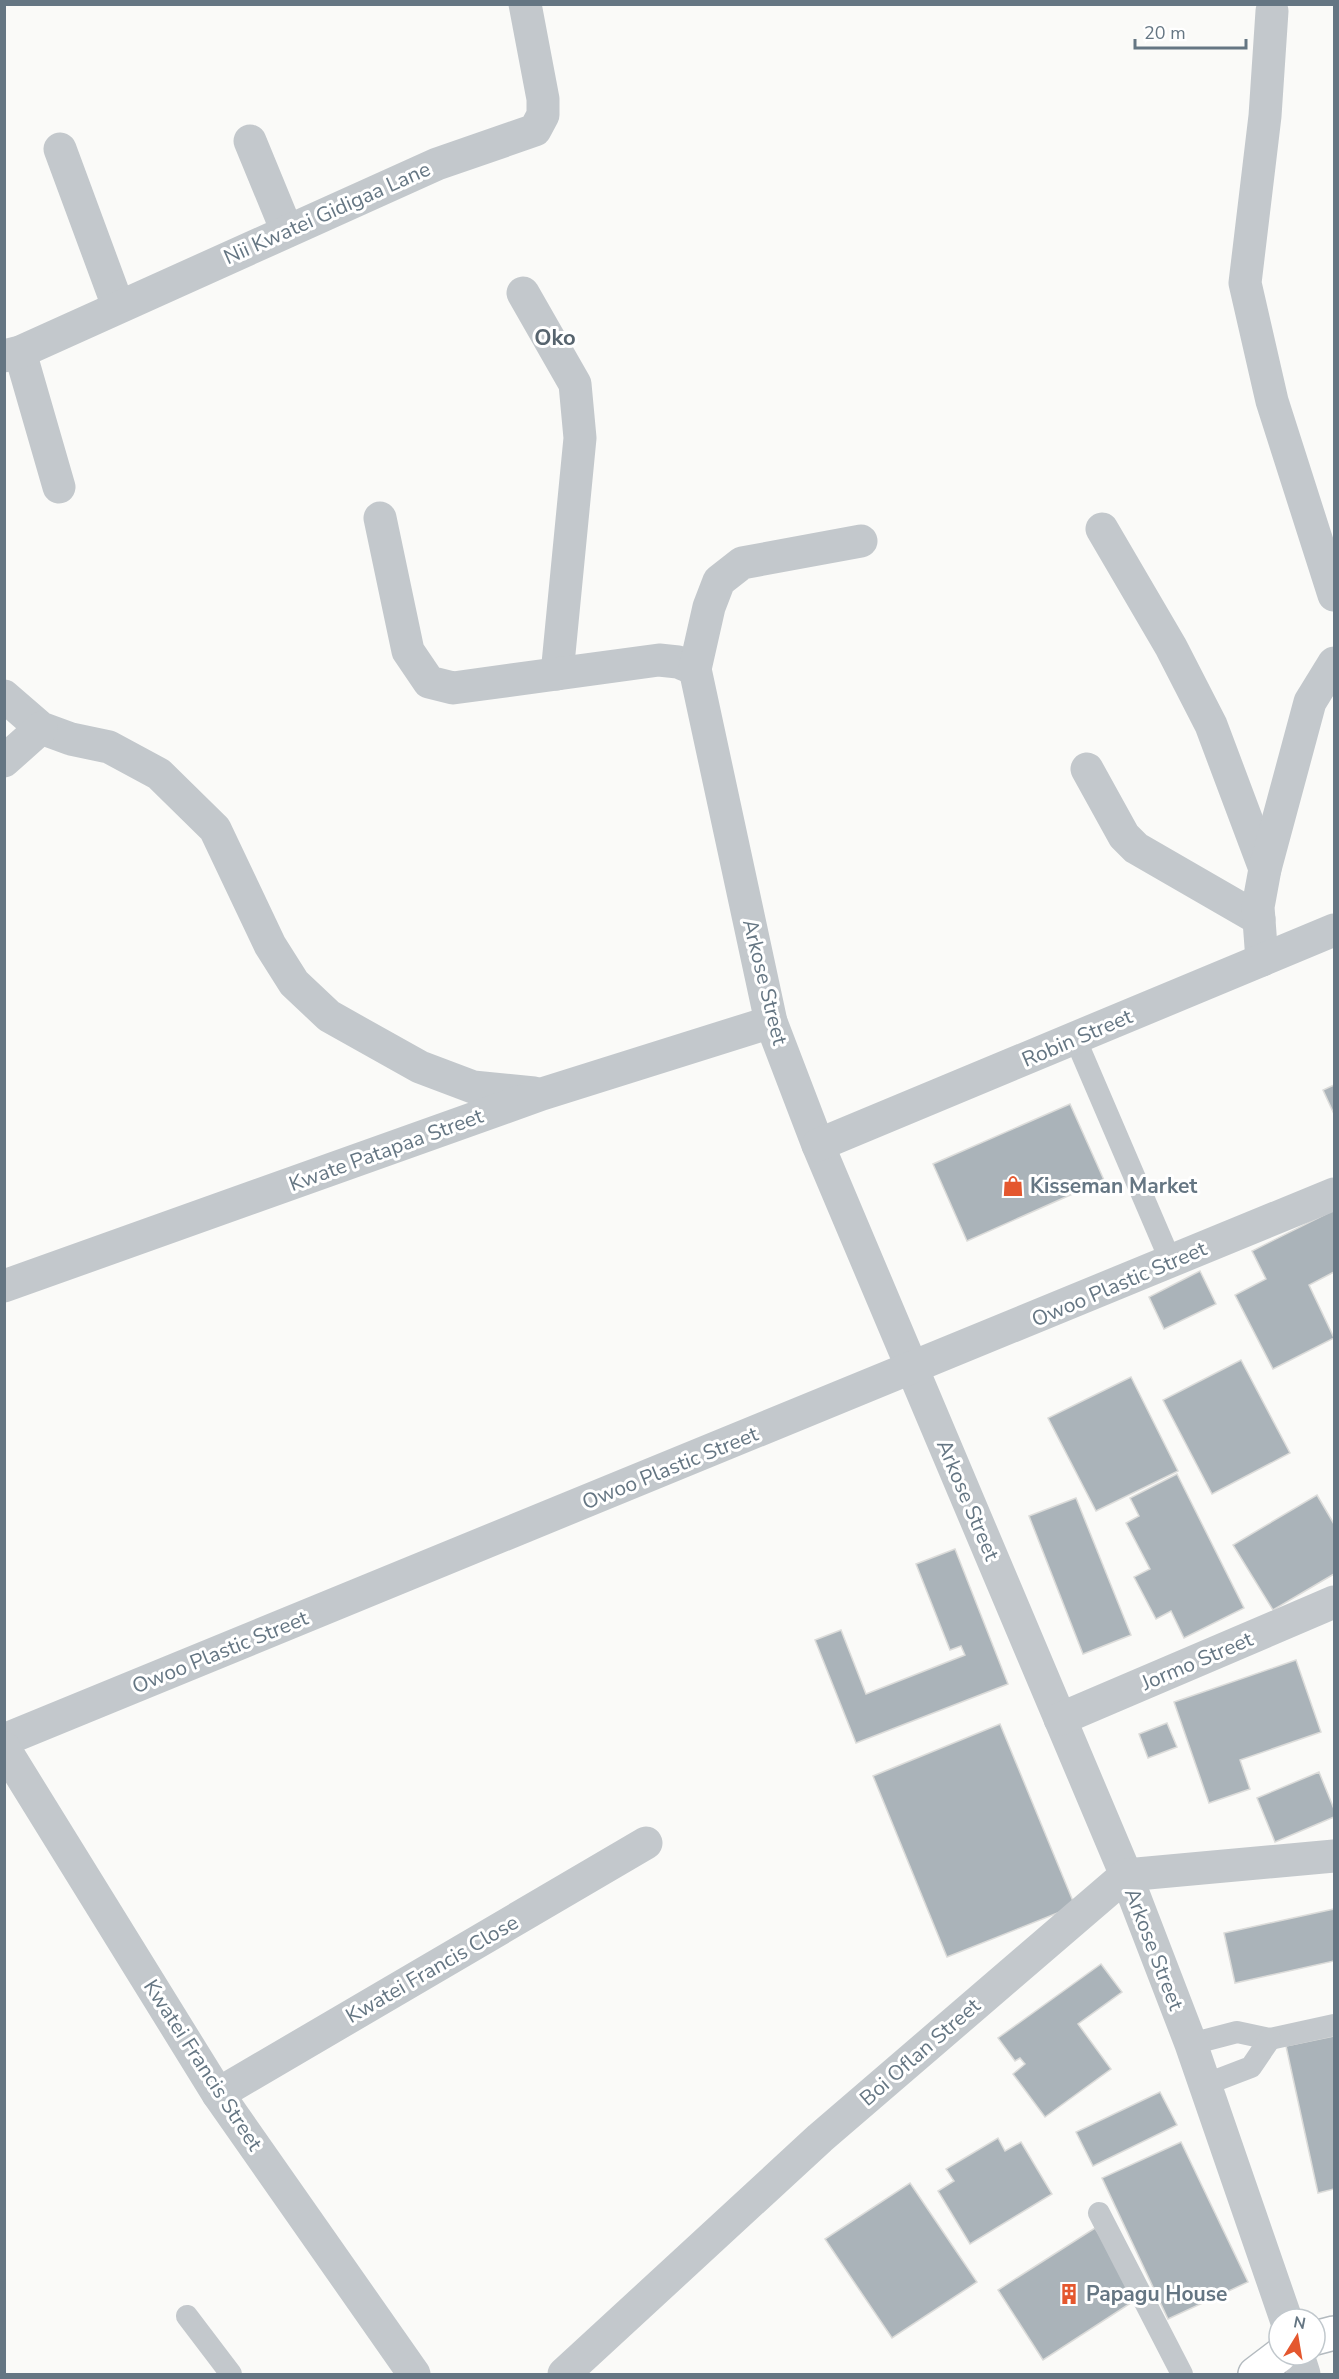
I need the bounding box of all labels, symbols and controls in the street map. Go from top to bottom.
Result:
scale bar [1135,12,1246,50]
text: 20 m [1144,21,1186,45]
street label: Nii Kwatei Gidigaa Lane [219,155,435,271]
district label: Oko [534,323,576,353]
street label: Arkose Street [736,916,794,1048]
street label: Robin Street [1018,1002,1137,1074]
street label: Kwate Patapaa Street [285,1102,487,1198]
place label: Kisseman Market [1030,1172,1198,1200]
shop icon: Kisseman Market [1001,1174,1025,1198]
street label: Owoo Plastic Street [1027,1234,1211,1334]
street label: Owoo Plastic Street [578,1420,763,1516]
street label: Arkose Street [930,1435,1006,1565]
street label: Owoo Plastic Street [128,1604,313,1700]
street label: Jormo Street [1136,1625,1258,1697]
street label: Arkose Street [1118,1884,1190,2015]
street label: Kwatei Francis Close [341,1908,523,2030]
street label: Kwatei Francis Street [137,1974,269,2157]
street label: Boi Oflan Street [854,1991,987,2112]
place label: Papagu House [1086,2280,1227,2308]
building icon: Papagu House [1057,2282,1081,2306]
north arrow [1267,2307,1327,2367]
text: N [1292,2311,1308,2335]

